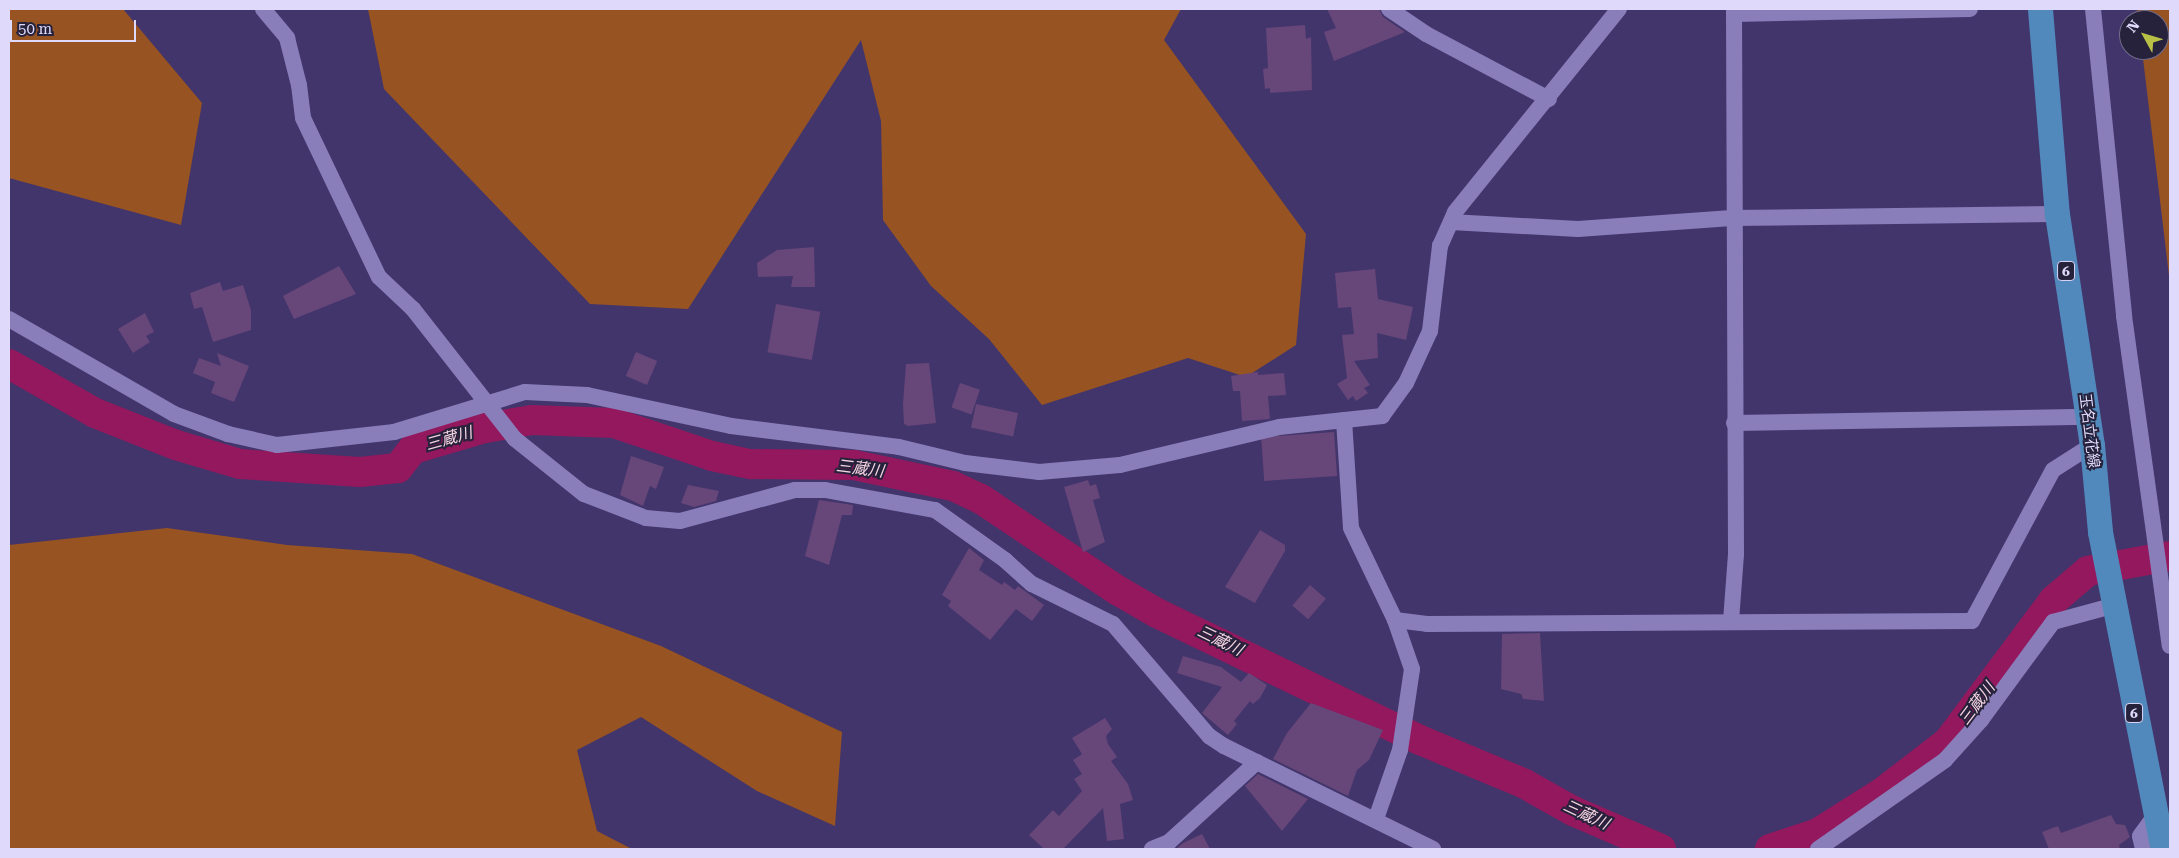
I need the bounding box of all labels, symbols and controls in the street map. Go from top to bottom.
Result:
scale bar [12,10,139,42]
north arrow [2119,10,2169,60]
text: N [2124,17,2143,35]
text: 50 m [18,20,52,38]
road number: 6 [2056,260,2076,282]
street label: 玉名立花線 [2075,393,2103,469]
water label: 三蔵川 [423,423,475,455]
water label: 三蔵川 [835,457,885,481]
water label: 三蔵川 [1194,622,1246,660]
water label: 三蔵川 [1955,679,1999,729]
road number: 6 [2124,701,2144,724]
water label: 三蔵川 [1560,796,1612,834]

